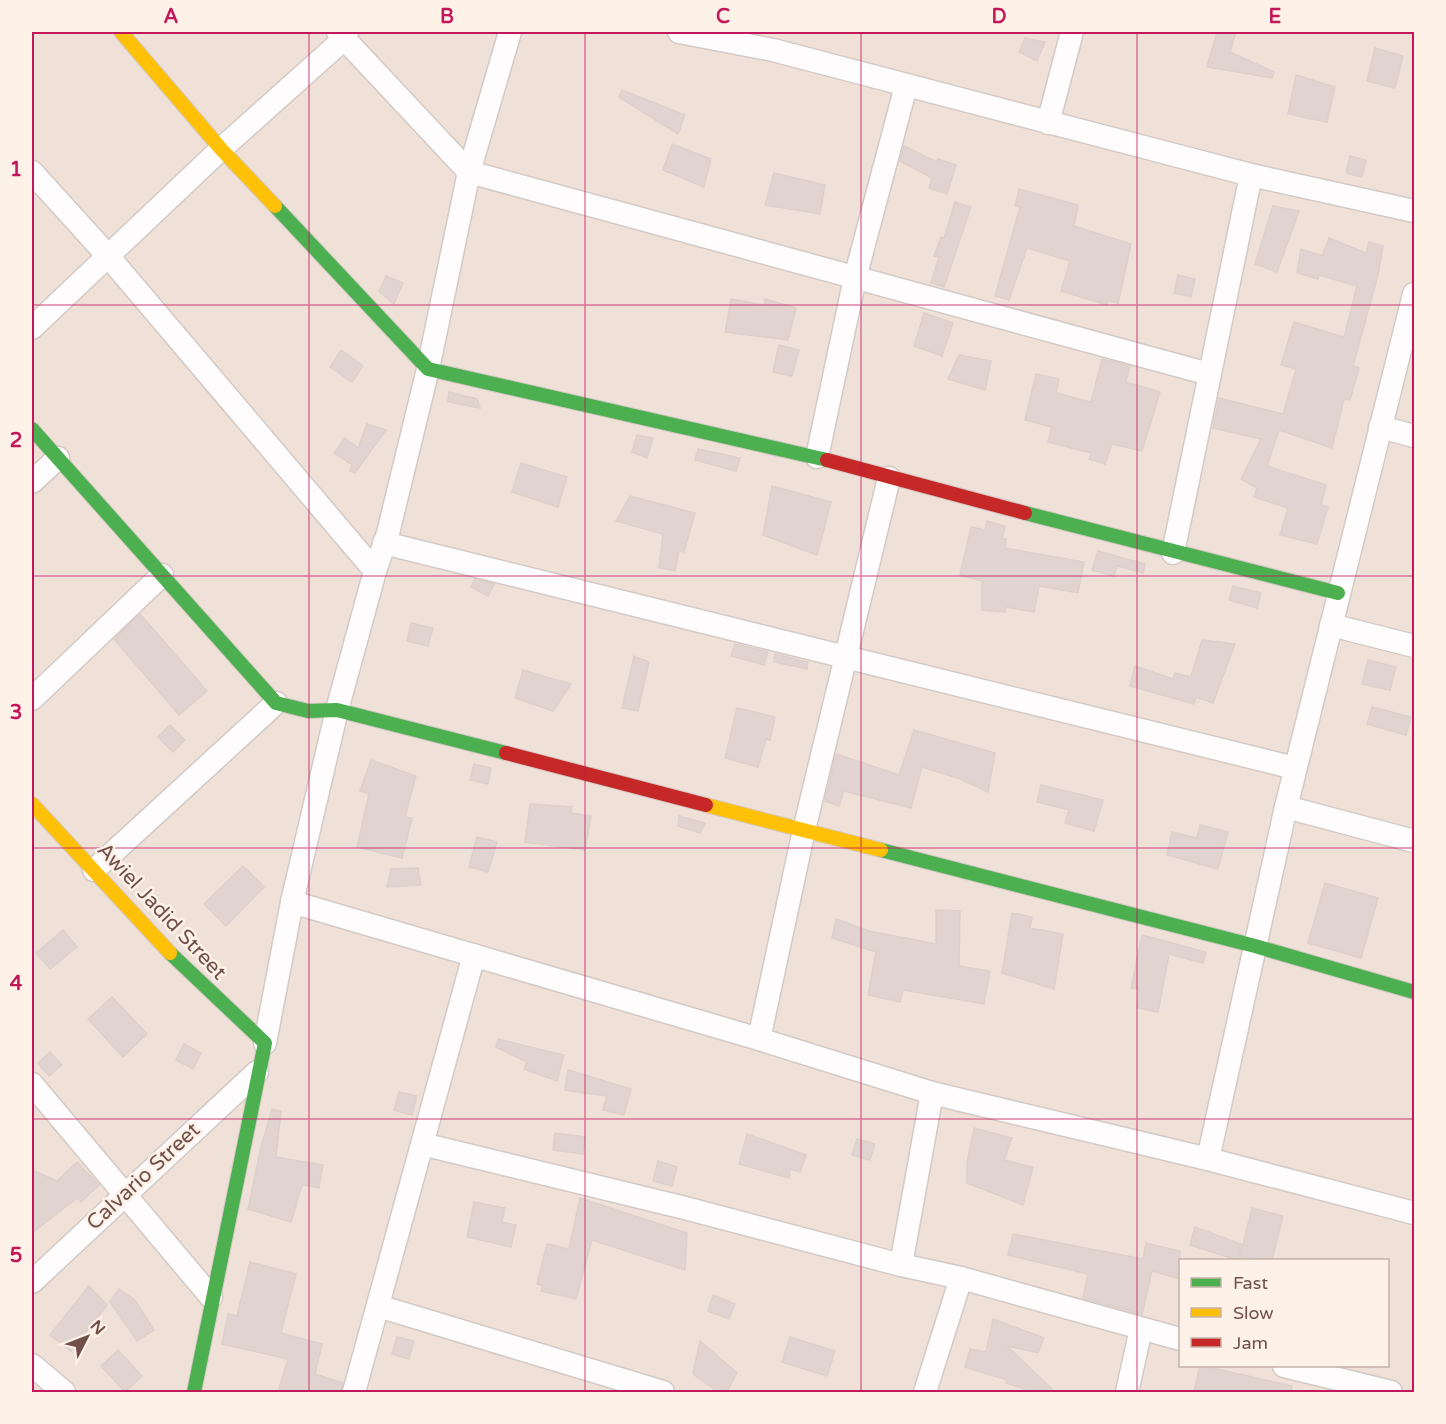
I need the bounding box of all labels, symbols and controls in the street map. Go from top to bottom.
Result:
text: A [164,5,179,29]
text: B [440,5,454,29]
text: C [716,5,730,29]
text: D [991,5,1007,29]
text: E [1269,5,1282,29]
text: 1 [10,158,22,182]
text: 2 [10,429,22,453]
text: 3 [10,701,22,725]
street label: Awiel Jadid Street [92,838,232,985]
text: 4 [10,972,23,996]
street label: Calvario Street [81,1117,205,1235]
text: 5 [10,1244,22,1268]
legend [1179,1259,1389,1367]
text: Fast [1233,1272,1268,1294]
text: Slow [1233,1302,1274,1324]
north arrow [57,1307,117,1367]
text: N [86,1316,109,1339]
text: Jam [1233,1332,1268,1354]

